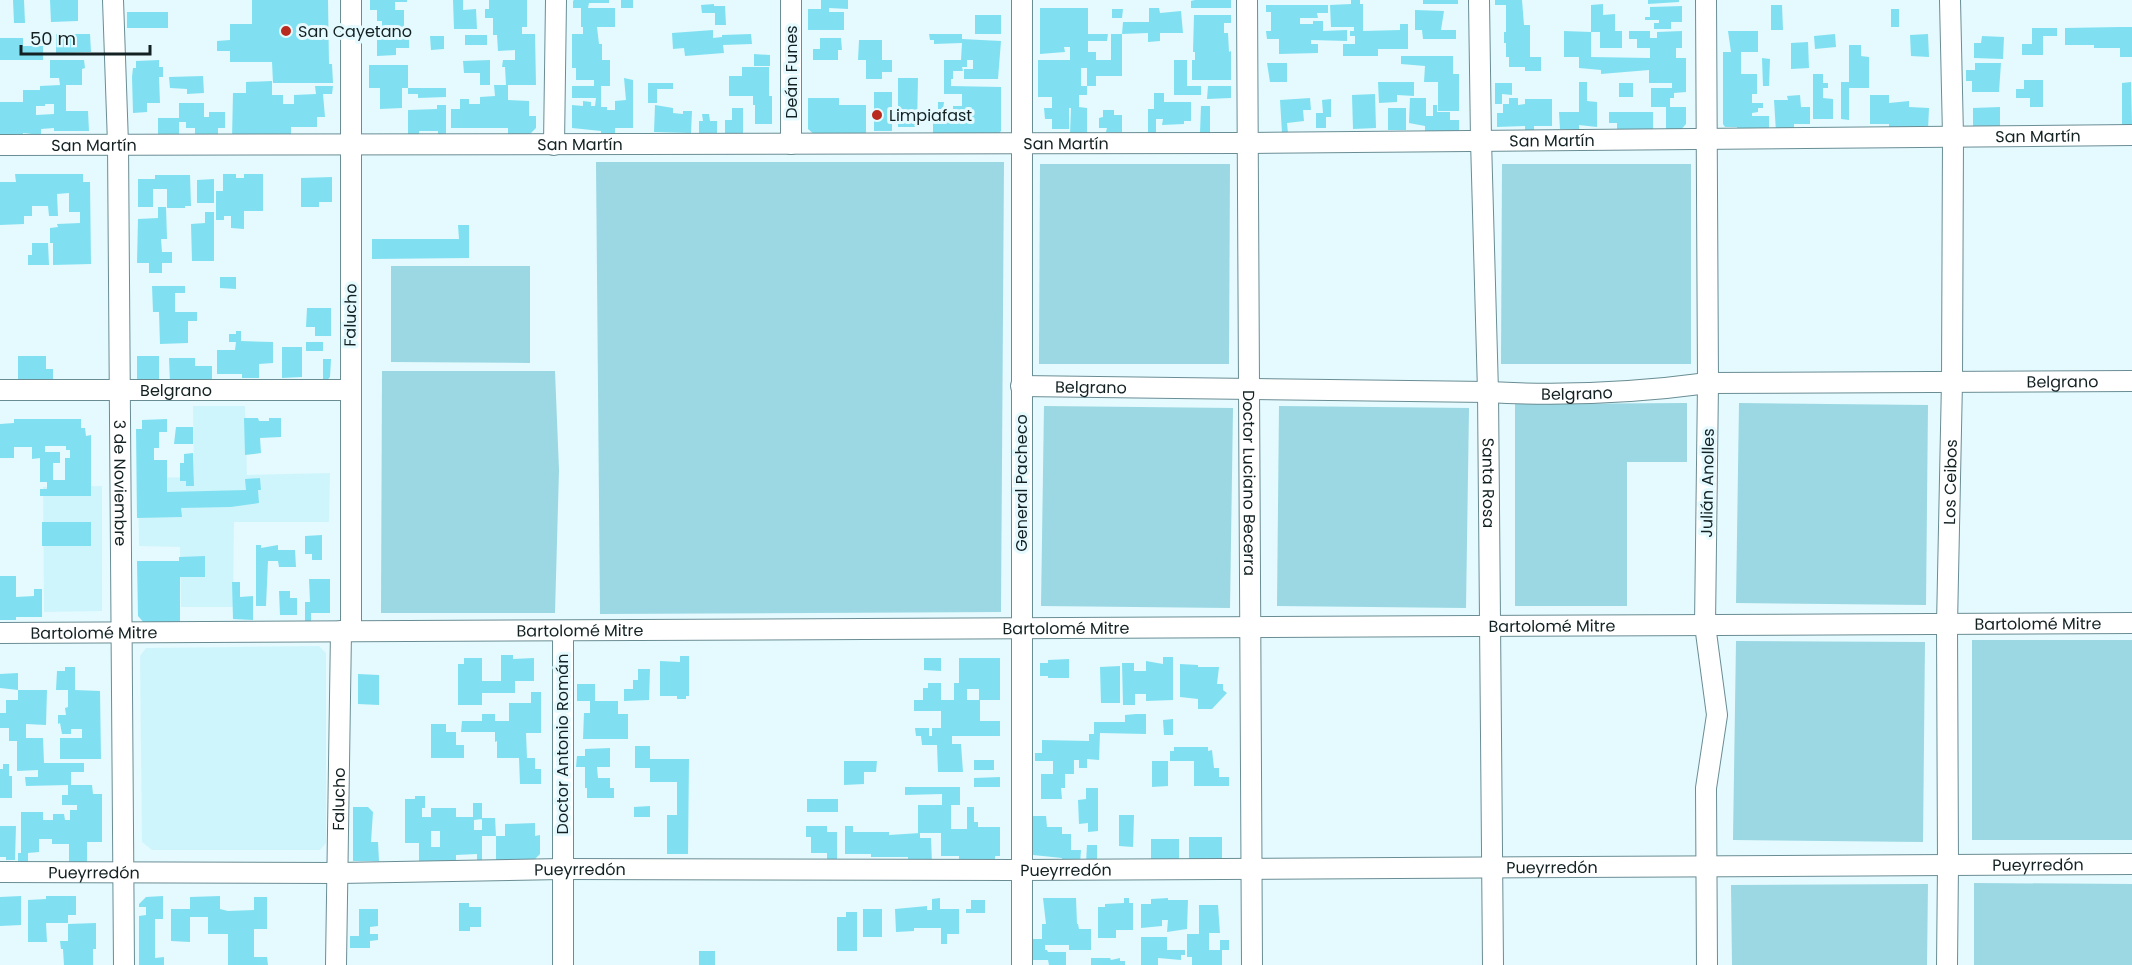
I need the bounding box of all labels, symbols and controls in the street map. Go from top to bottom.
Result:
scale bar [21,18,150,56]
place label: San Cayetano [298,20,412,43]
marker: San Cayetano [279,24,293,38]
street label: Deán Funes [780,25,803,119]
text: 50 m [30,26,76,51]
place label: Limpiafast [889,104,972,127]
marker: Limpiafast [870,108,884,122]
street label: San Martín [1995,124,2081,148]
street label: San Martín [1509,129,1595,153]
street label: San Martín [1023,132,1109,155]
street label: San Martín [537,133,623,156]
street label: San Martín [51,134,137,157]
street label: Falucho [338,283,363,347]
street label: Belgrano [2027,370,2098,393]
street label: Belgrano [1055,375,1127,399]
street label: Belgrano [140,379,212,402]
street label: Belgrano [1541,381,1613,406]
street label: Doctor Luciano Becerra [1237,390,1261,576]
street label: General Pacheco [1010,414,1033,552]
street label: 3 de Noviembre [108,420,132,546]
street label: Julián Anolles [1695,428,1720,538]
street label: Santa Rosa [1476,437,1500,528]
street label: Los Ceibos [1938,439,1963,525]
street label: Bartolomé Mitre [1974,612,2102,636]
street label: Bartolomé Mitre [1488,614,1616,638]
street label: Bartolomé Mitre [1002,617,1130,640]
street label: Bartolomé Mitre [516,619,644,643]
street label: Bartolomé Mitre [30,621,158,645]
street label: Doctor Antonio Román [551,654,574,834]
street label: Falucho [327,767,351,831]
street label: Pueyrredón [1992,853,2084,877]
street label: Pueyrredón [1506,856,1598,879]
street label: Pueyrredón [534,858,626,881]
street label: Pueyrredón [1020,859,1112,882]
street label: Pueyrredón [48,861,140,884]

